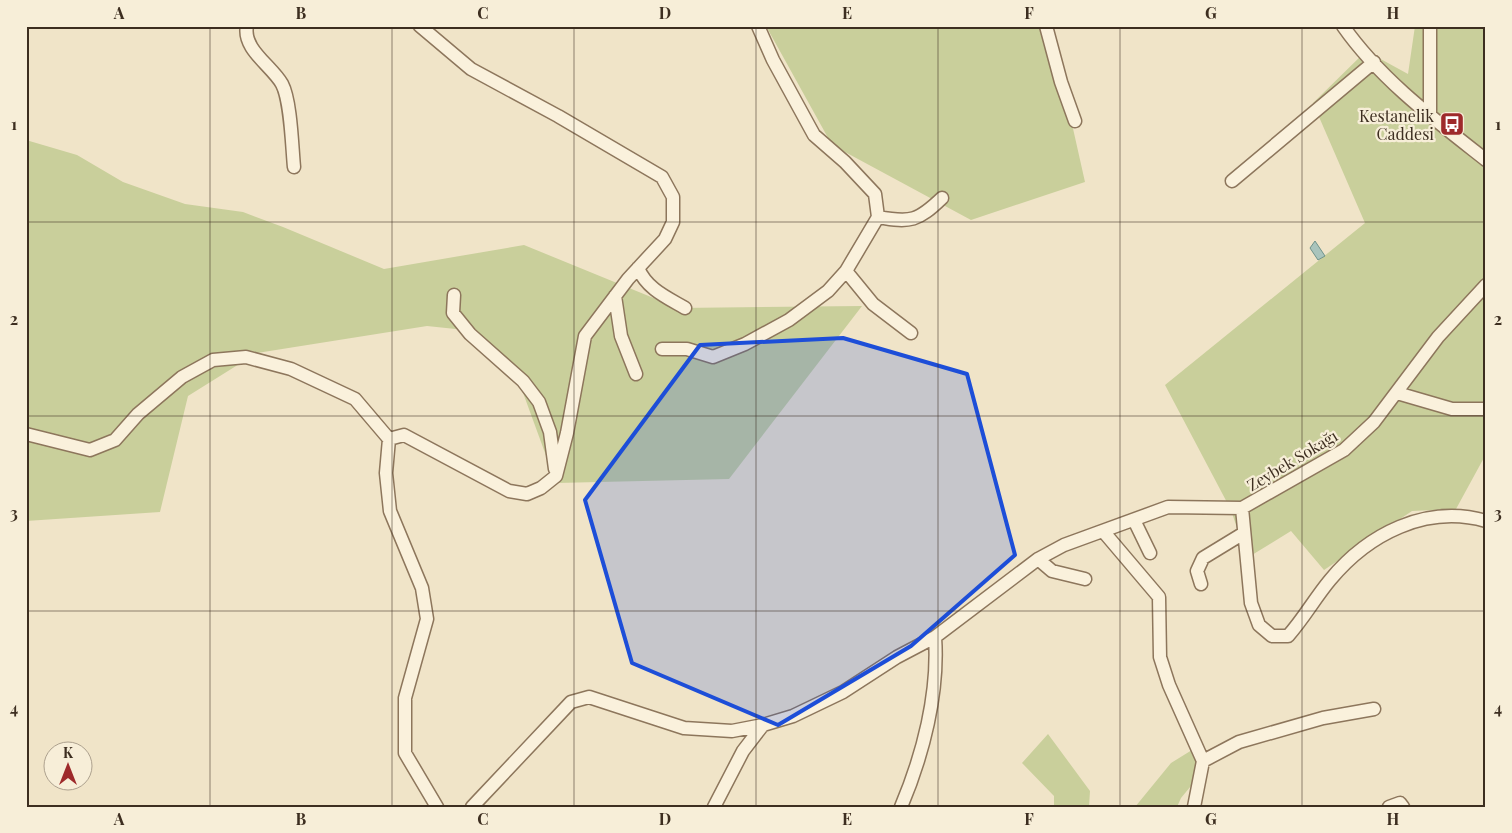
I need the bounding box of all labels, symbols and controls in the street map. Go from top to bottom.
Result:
text: A [113,2,125,23]
text: B [296,2,307,23]
text: C [477,2,489,23]
text: D [659,2,671,23]
text: E [842,2,852,23]
text: F [1024,2,1034,23]
text: G [1205,2,1217,23]
text: H [1387,2,1400,23]
place label: Kestanelik Caddesi [1359,105,1434,144]
bus stop icon: Kestanelik Caddesi [1439,111,1465,137]
text: 1 [11,113,17,134]
text: 1 [1495,113,1501,134]
text: 2 [10,308,18,329]
text: 2 [1494,308,1502,329]
street label: Zeybek Sokağı [1243,425,1341,495]
text: 3 [10,502,18,523]
text: 3 [1494,502,1502,523]
text: 4 [10,697,18,718]
text: 4 [1494,697,1502,718]
north arrow [42,740,92,790]
text: K [63,743,74,762]
text: A [113,808,125,829]
text: B [296,808,307,829]
text: C [477,808,489,829]
text: D [659,808,671,829]
text: E [842,808,852,829]
text: F [1024,808,1034,829]
text: G [1205,808,1217,829]
text: H [1387,808,1400,829]

